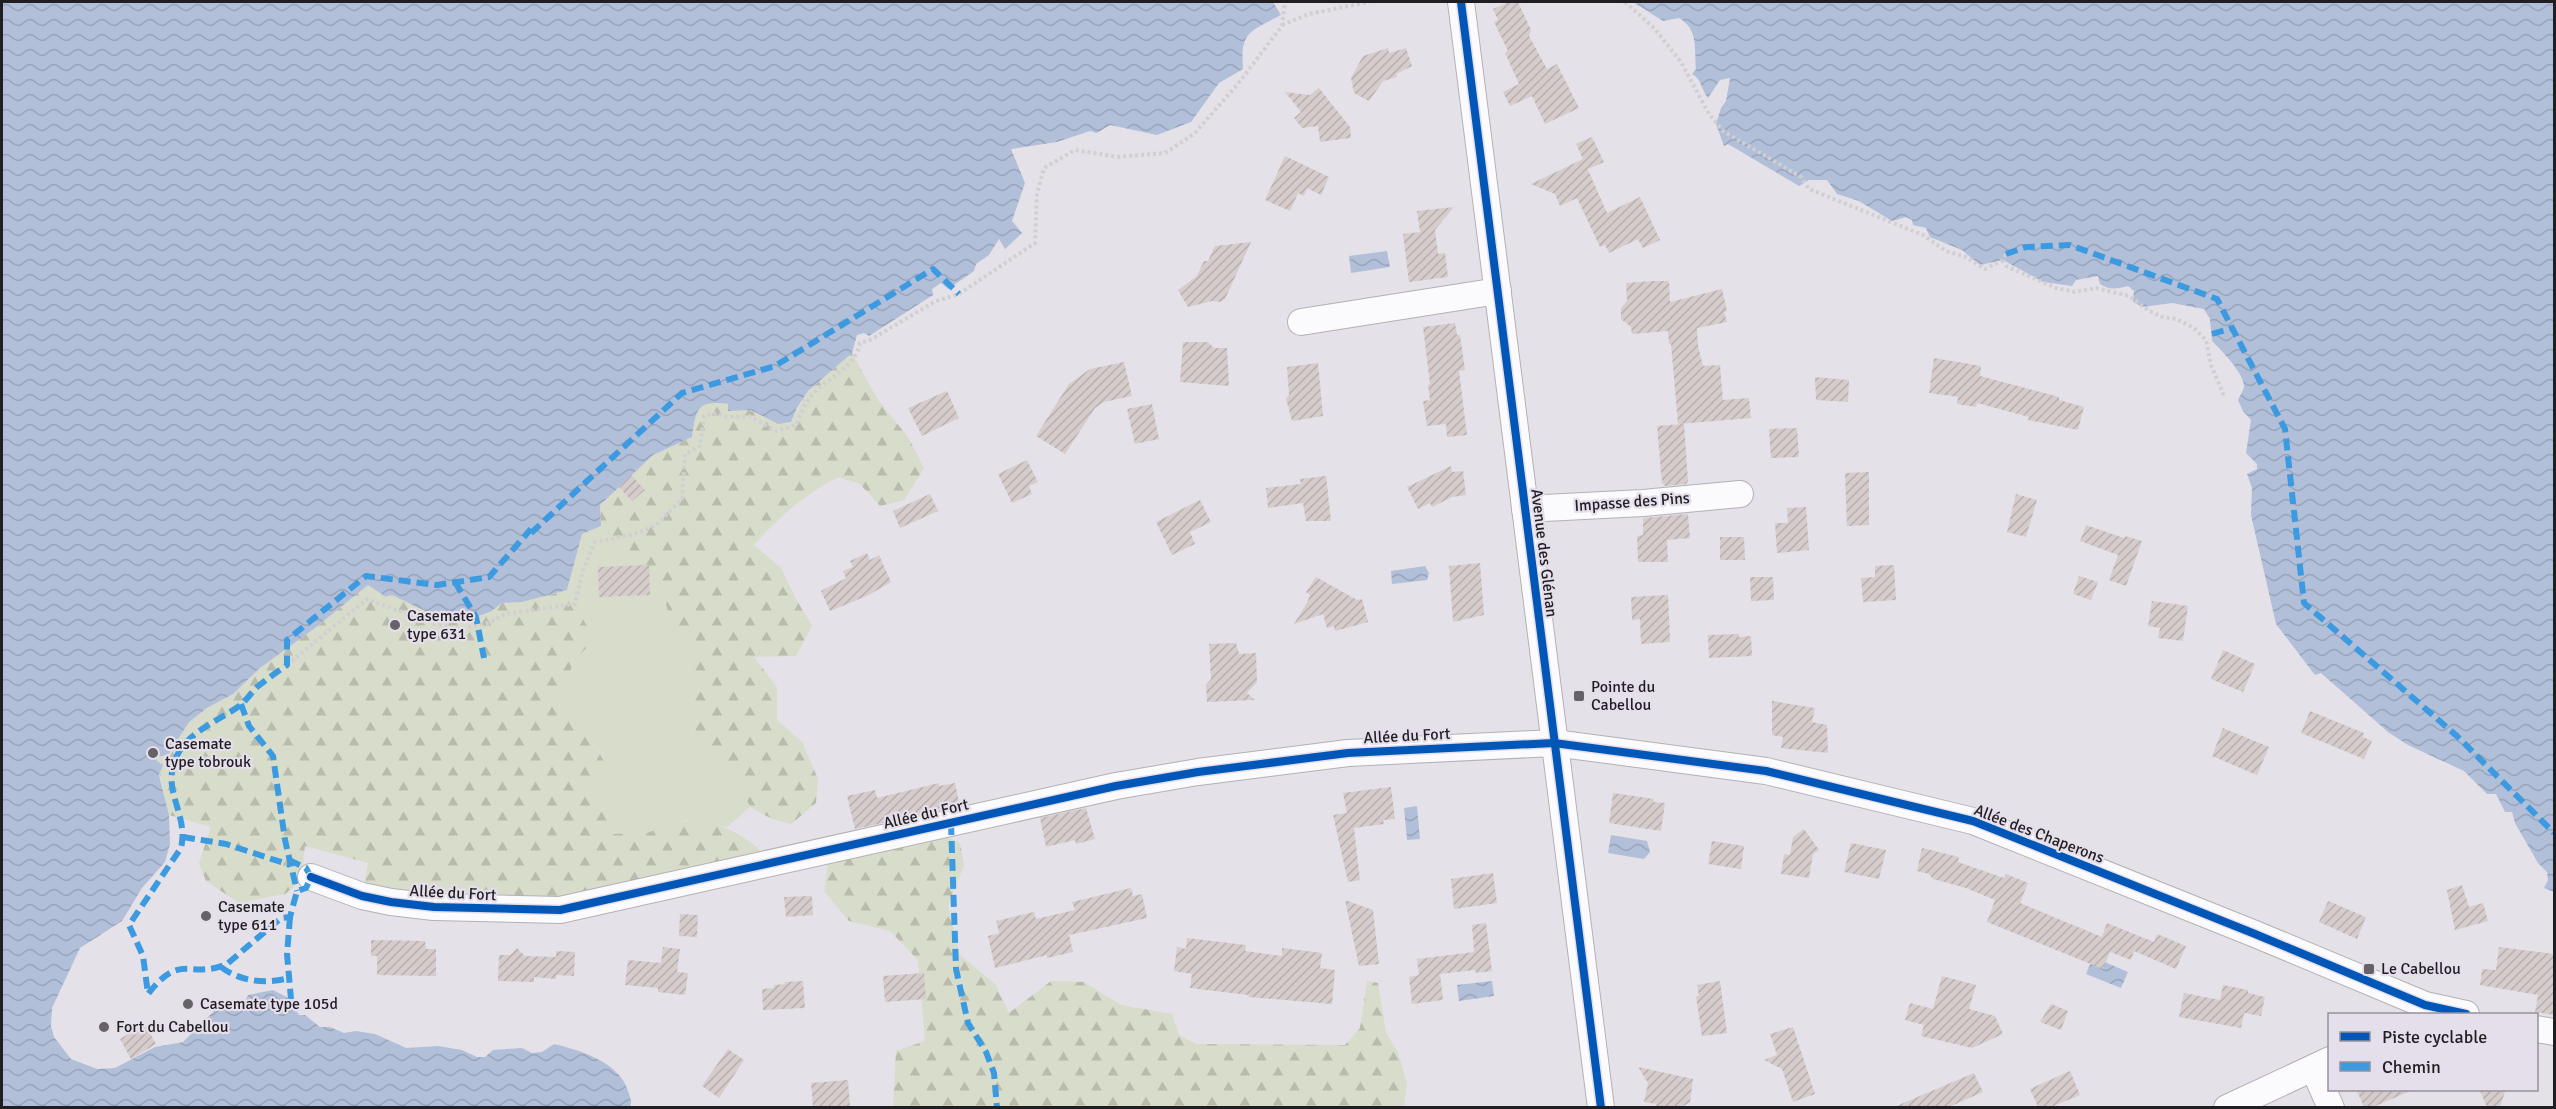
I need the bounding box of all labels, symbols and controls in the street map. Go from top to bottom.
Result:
street label: Avenue des Glénan [1526,488,1562,618]
street label: Impasse des Pins [1574,488,1690,516]
place label: Casemate type 631 [407,606,474,644]
marker: Casemate type 631 [388,618,402,632]
place label: Pointe du Cabellou [1591,677,1655,715]
marker: Pointe du Cabellou [1572,689,1586,703]
street label: Allée du Fort [1363,724,1451,748]
place label: Casemate type tobrouk [165,734,251,772]
marker: Casemate type tobrouk [146,746,160,760]
street label: Allée du Fort [881,794,971,834]
street label: Allée des Chaperons [1971,800,2107,868]
street label: Allée du Fort [409,881,497,905]
place label: Casemate type 611 [218,897,285,935]
marker: Casemate type 611 [199,909,213,923]
place label: Le Cabellou [2381,959,2461,979]
marker: Le Cabellou [2362,962,2376,976]
place label: Casemate type 105d [200,994,338,1014]
marker: Casemate type 105d [181,997,195,1011]
legend [2328,1013,2538,1091]
place label: Fort du Cabellou [116,1017,229,1037]
marker: Fort du Cabellou [97,1020,111,1034]
text: Piste cyclable [2382,1026,2487,1048]
text: Chemin [2382,1056,2441,1078]

